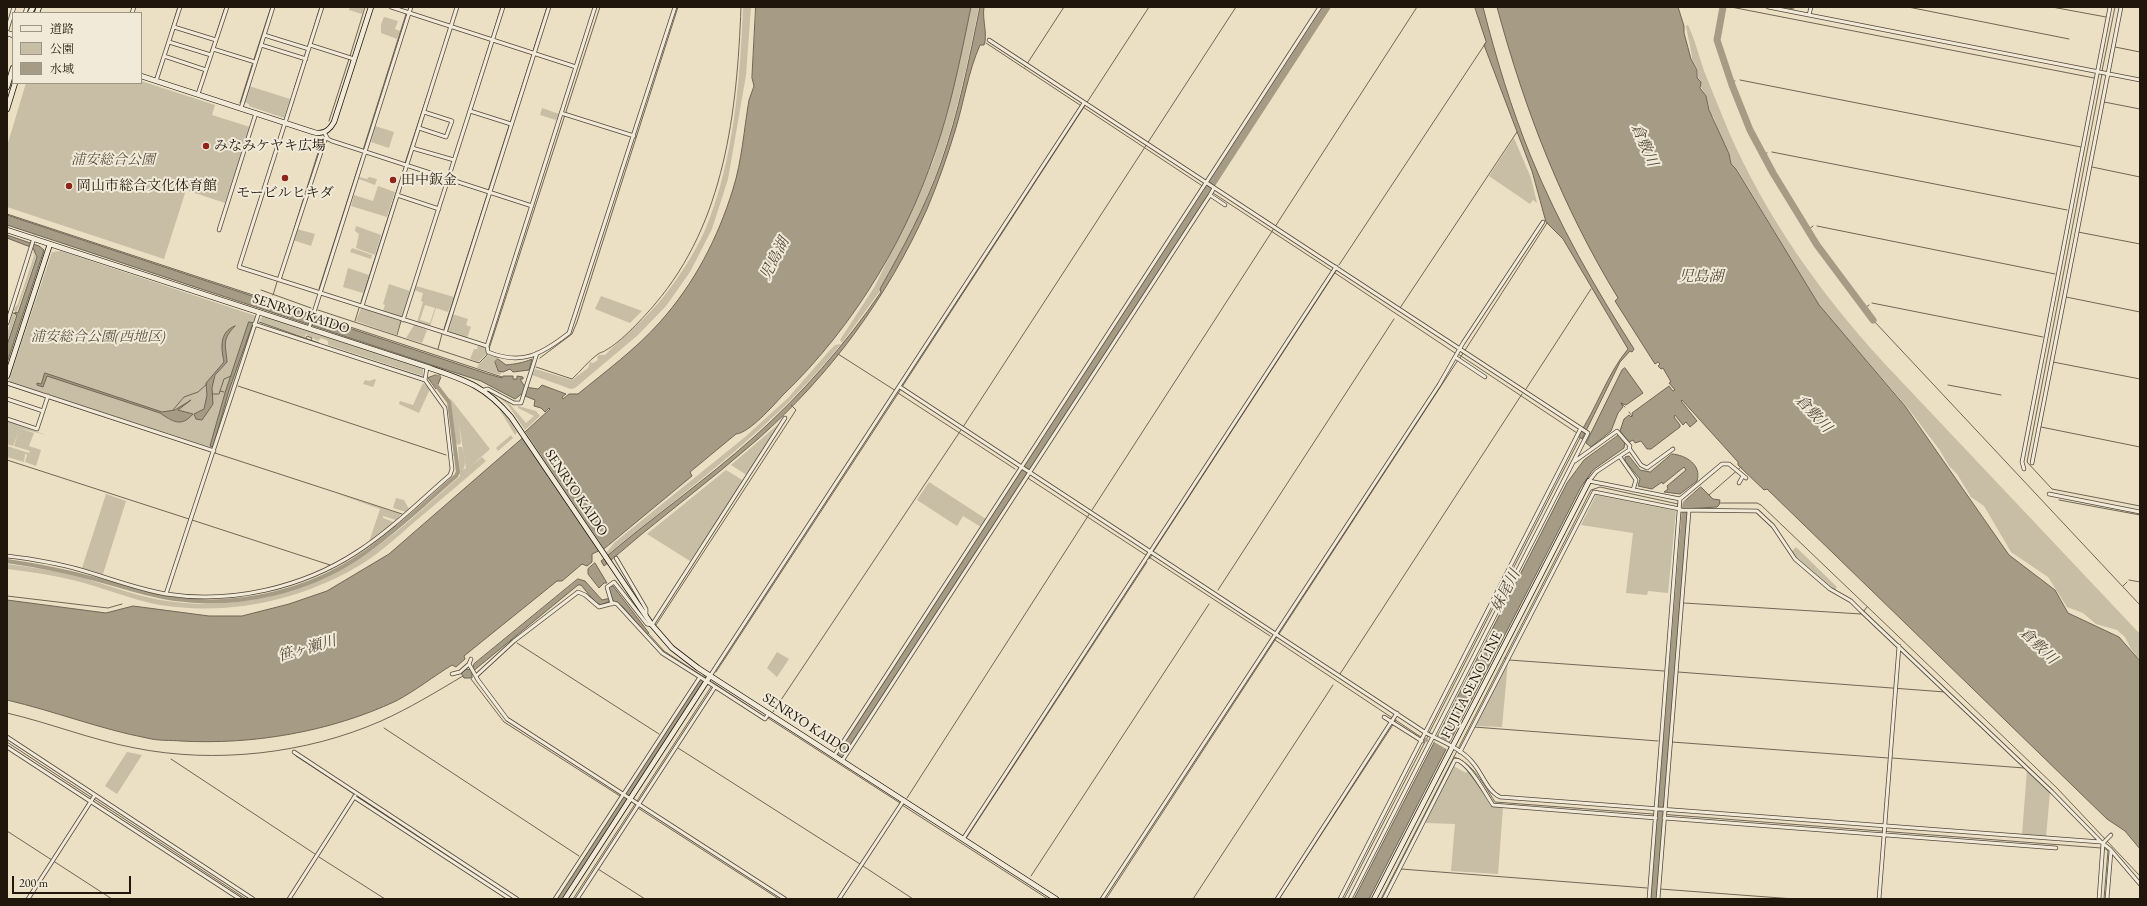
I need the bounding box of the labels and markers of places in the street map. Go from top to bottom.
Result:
place label: みなみケヤキ広場 [214,138,326,154]
marker: みなみケヤキ広場 [201,141,211,151]
place label: 田中鈑金 [401,172,457,188]
marker: モービルヒキダ [280,173,290,183]
marker: 田中鈑金 [388,175,398,185]
place label: 岡山市総合文化体育館 [77,178,217,194]
marker: 岡山市総合文化体育館 [64,181,74,191]
place label: モービルヒキダ [236,185,334,201]

